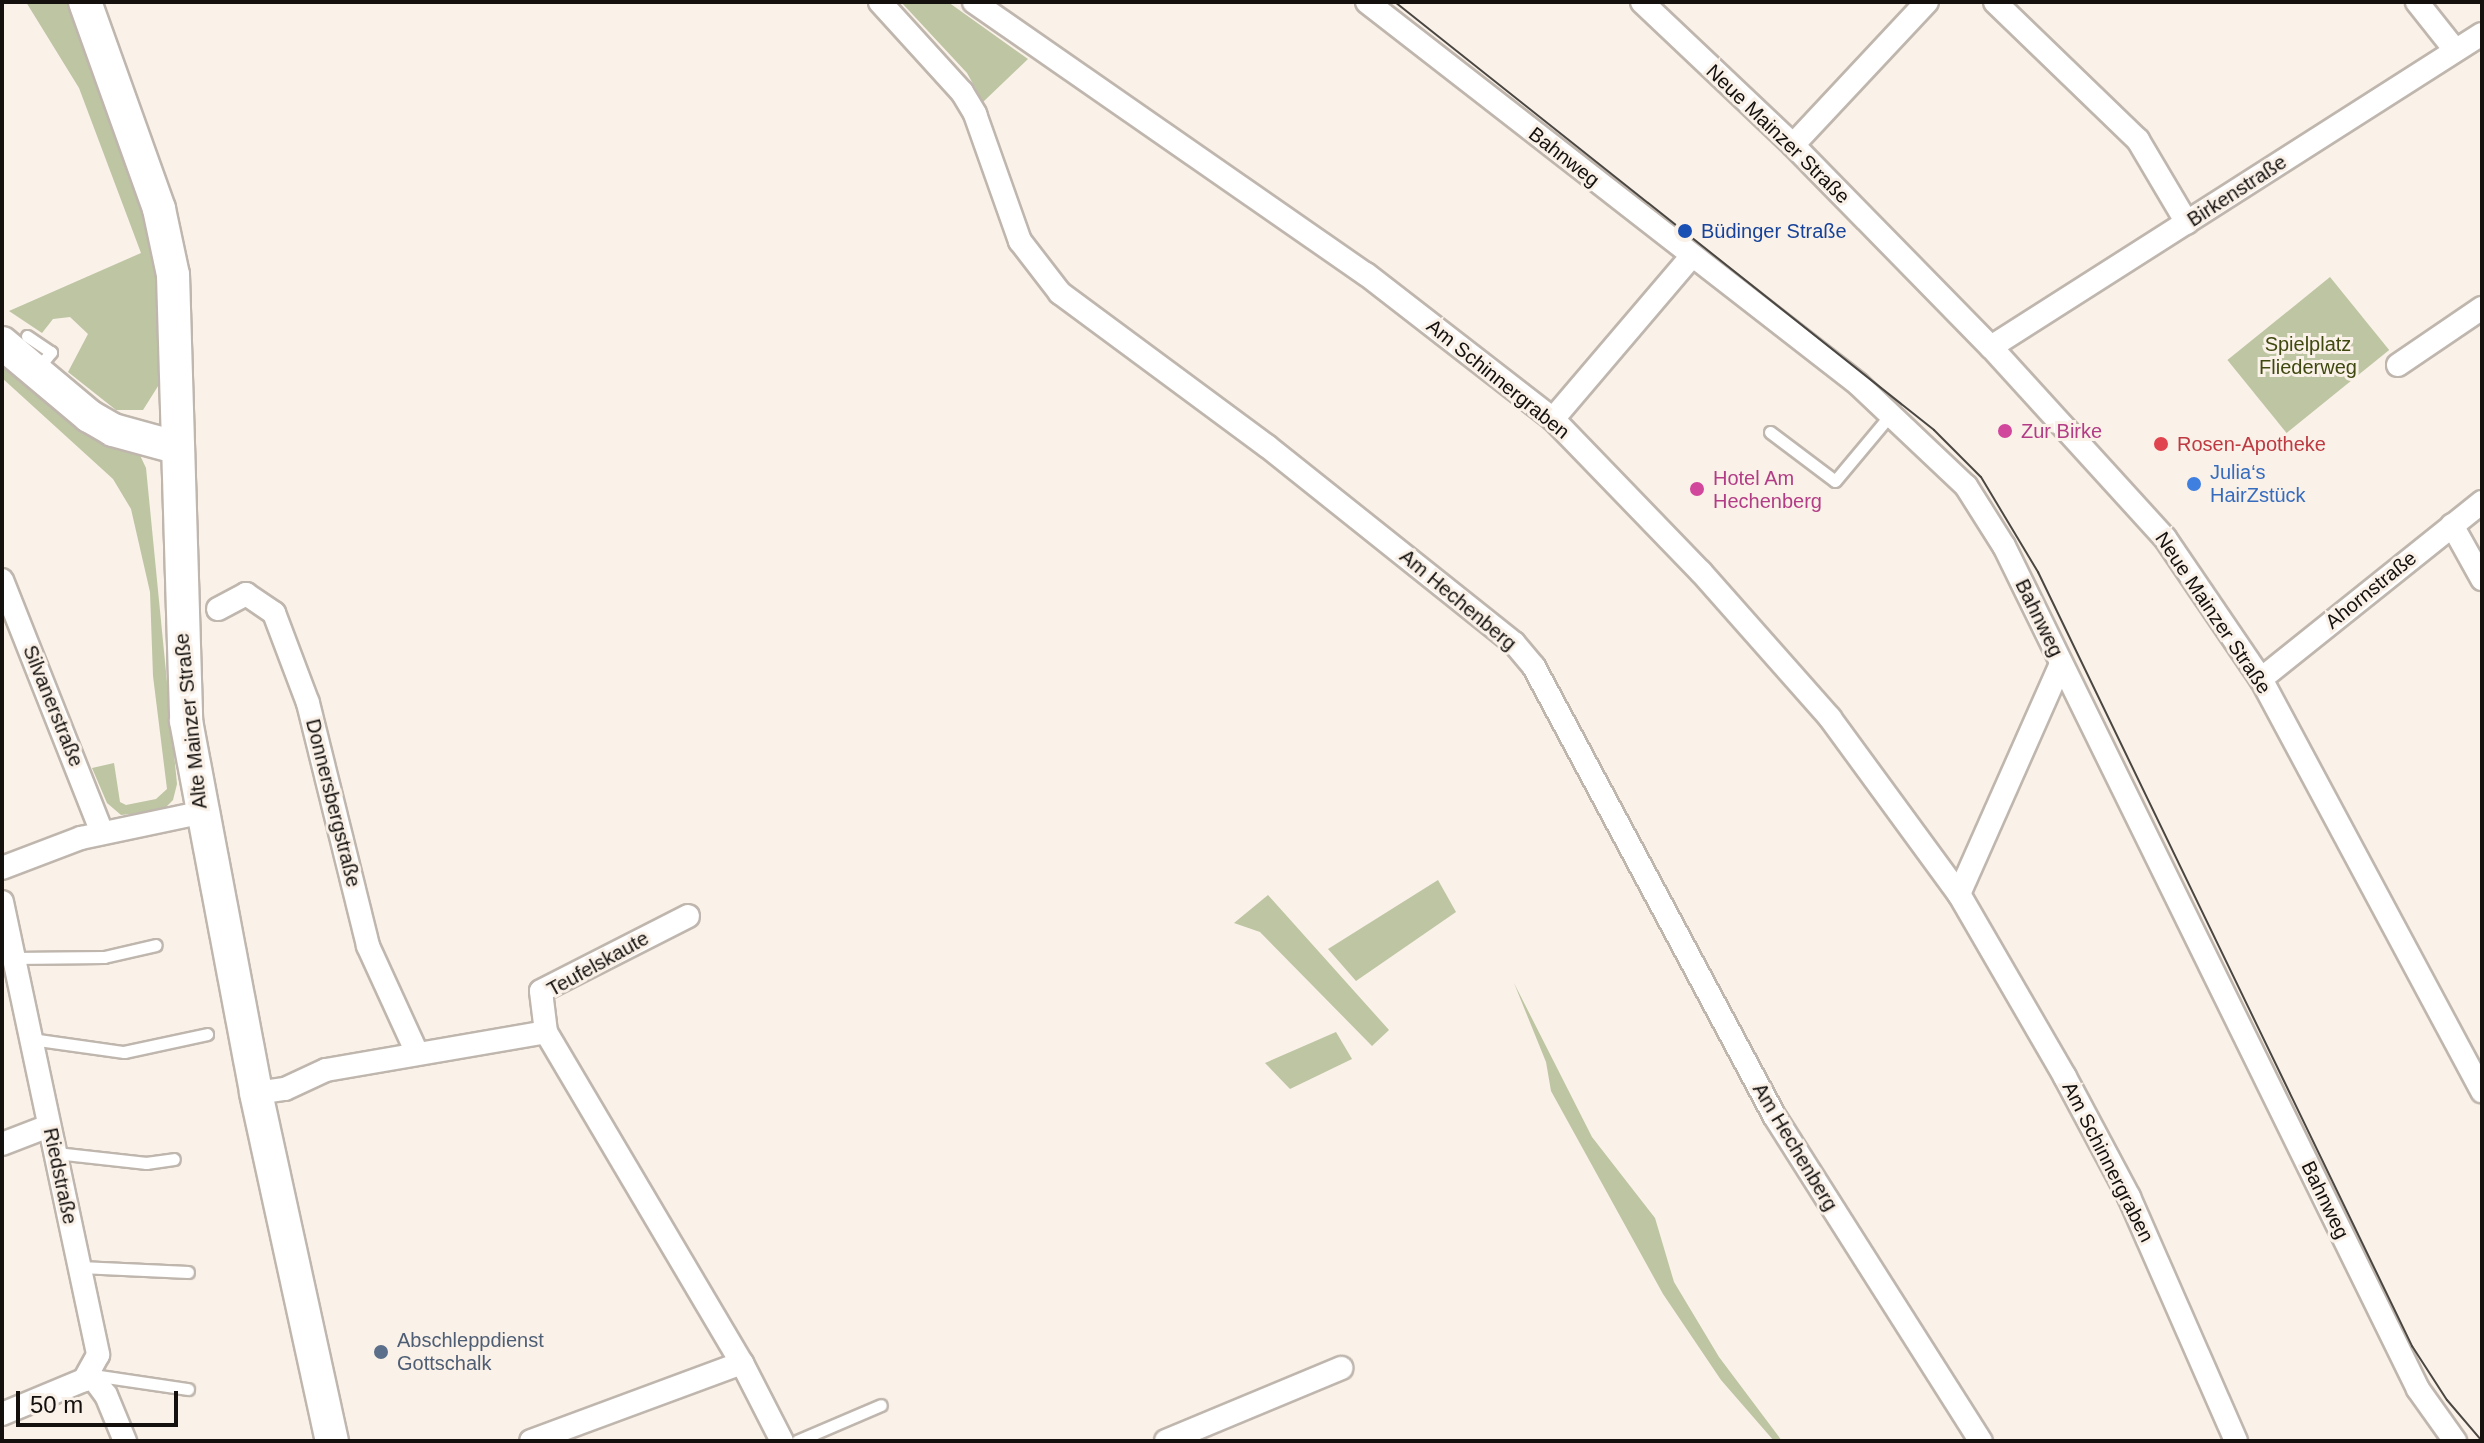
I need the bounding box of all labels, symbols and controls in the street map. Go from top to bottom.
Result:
street label: Neue Mainzer Straße [1701,59,1855,209]
street label: Bahnweg [1524,122,1604,192]
street label: Birkenstraße [2183,150,2291,232]
place label: Büdinger Straße [1701,219,1847,243]
marker: Büdinger Straße [1676,222,1694,240]
street label: Am Schinnergraben [1422,314,1574,444]
park label: Spielplatz Fliederweg [2259,332,2357,379]
place label: Zur Birke [2021,419,2102,443]
marker: Zur Birke [1996,422,2014,440]
place label: Rosen-Apotheke [2177,432,2326,456]
marker: Rosen-Apotheke [2152,435,2170,453]
place label: Julia‘s HairZstück [2210,460,2306,507]
place label: Hotel Am Hechenberg [1713,466,1822,513]
marker: Julia‘s HairZstück [2185,475,2203,493]
marker: Hotel Am Hechenberg [1688,480,1706,498]
street label: Neue Mainzer Straße [2150,527,2276,699]
street label: Am Hechenberg [1395,544,1521,656]
street label: Ahornstraße [2321,546,2421,634]
street label: Bahnweg [2010,575,2068,661]
street label: Alte Mainzer Straße [170,632,212,810]
street label: Silvanerstraße [18,642,88,770]
street label: Donnersbergstraße [301,717,365,889]
street label: Teufelskaute [543,926,653,1002]
street label: Am Schinnergraben [2057,1078,2159,1246]
street label: Am Hechenberg [1747,1079,1843,1215]
street label: Riedstraße [38,1126,82,1226]
street label: Bahnweg [2296,1157,2354,1243]
place label: Abschleppdienst Gottschalk [397,1328,544,1375]
marker: Abschleppdienst Gottschalk [372,1343,390,1361]
scale bar [20,1375,182,1425]
text: 50 m [30,1391,83,1418]

